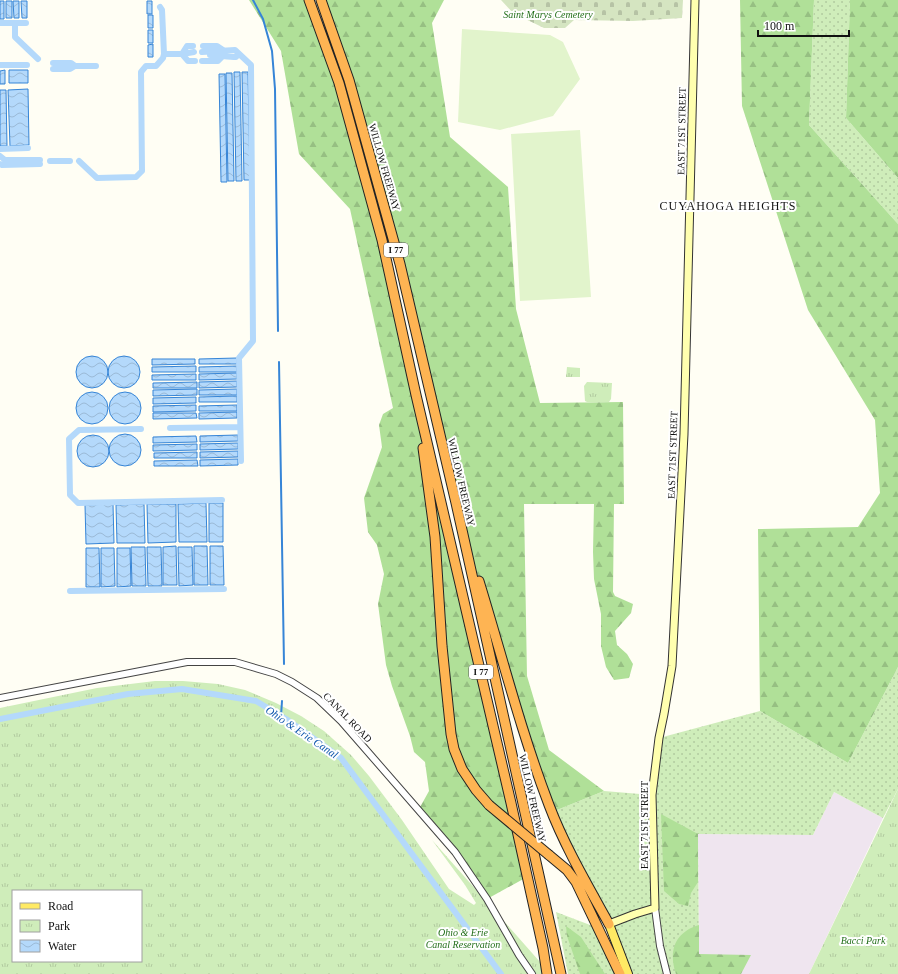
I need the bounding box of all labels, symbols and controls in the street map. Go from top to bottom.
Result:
park label: Saint Marys Cemetery [503,9,593,20]
scale bar [758,12,849,38]
text: 100 m [764,19,795,33]
street label: EAST 71ST STREET [675,87,688,175]
street label: WILLOW FREEWAY [367,122,402,212]
district label: CUYAHOGA HEIGHTS [659,199,797,213]
road number: I 77 [384,243,408,257]
street label: EAST 71ST STREET [665,411,680,499]
street label: WILLOW FREEWAY [446,437,477,527]
road number: I 77 [469,665,493,679]
street label: CANAL ROAD [321,690,374,745]
water label: Ohio & Erie Canal [264,703,340,761]
street label: WILLOW FREEWAY [517,753,548,843]
street label: EAST 71ST STREET [639,781,650,869]
legend [12,890,142,962]
text: Road [48,899,73,913]
text: Park [48,919,70,933]
park label: Ohio & Erie Canal Reservation [426,927,500,950]
park label: Bacci Park [841,935,886,946]
text: Water [48,939,76,953]

